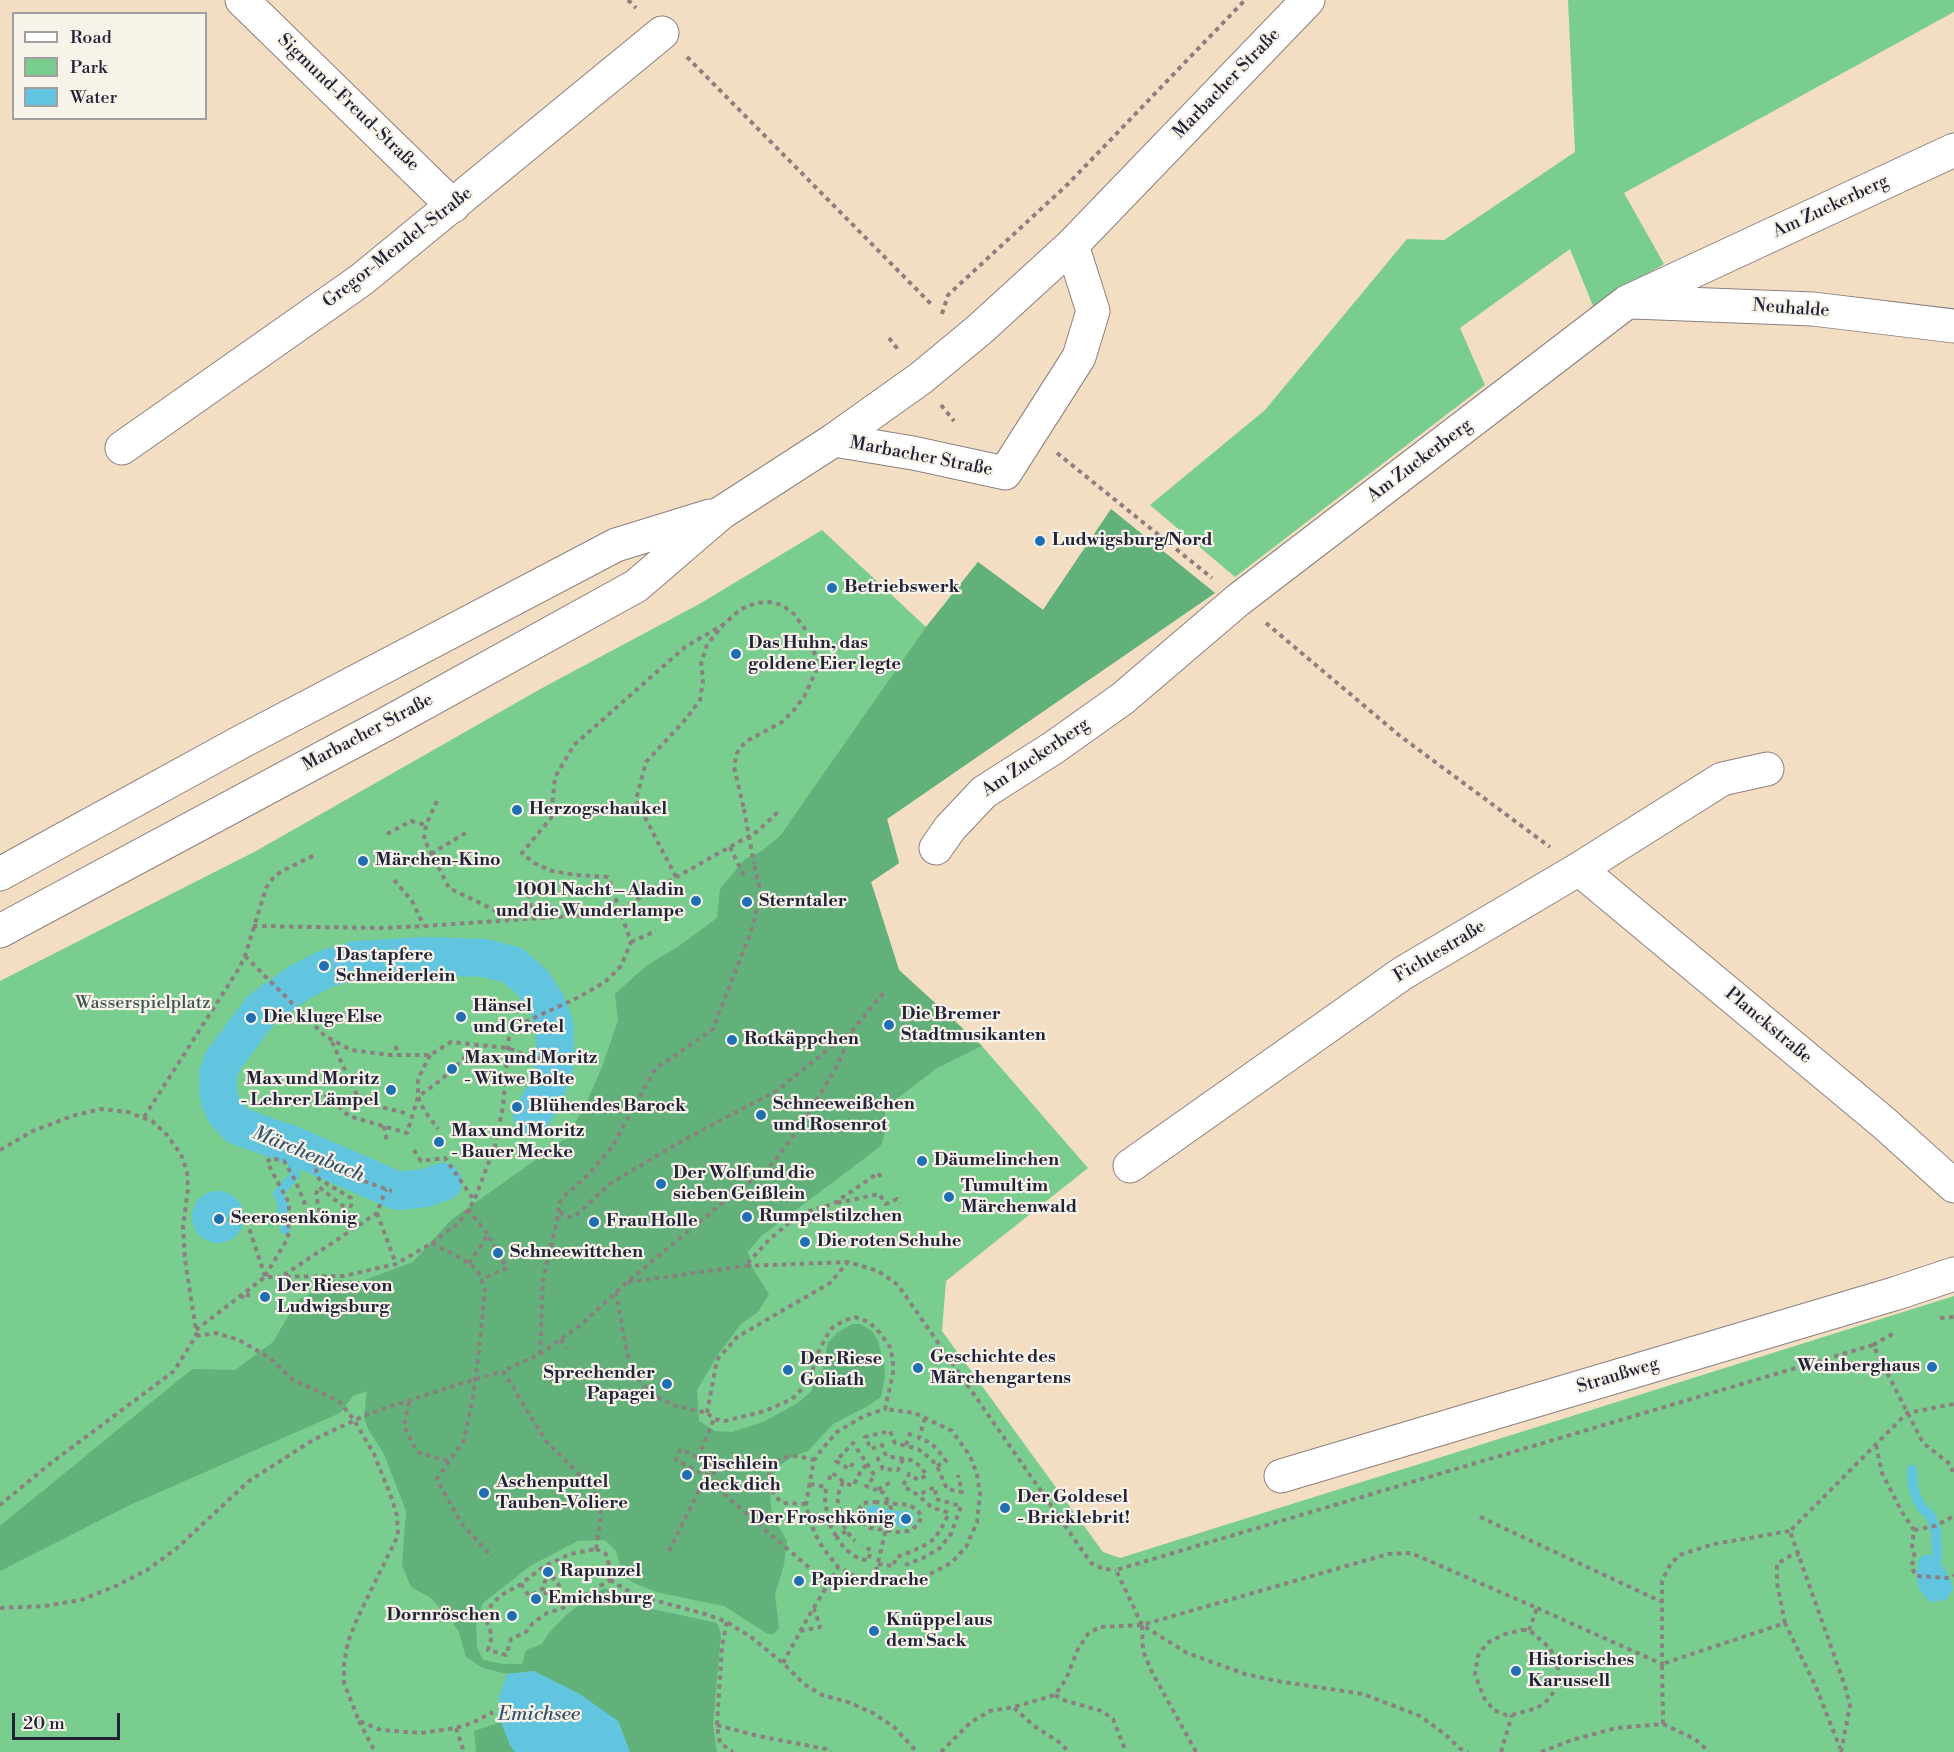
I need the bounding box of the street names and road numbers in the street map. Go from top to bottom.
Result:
street label: Marbacher Straße [1169,24,1285,144]
street label: Sigmund-Freud-Straße [273,30,423,176]
street label: Am Zuckerberg [1770,171,1892,243]
street label: Gregor-Mendel-Straße [319,183,477,313]
street label: Neuhalde [1752,296,1830,322]
street label: Am Zuckerberg [1364,415,1476,507]
street label: Marbacher Straße [848,433,994,481]
street label: Marbacher Straße [299,689,437,777]
street label: Am Zuckerberg [978,714,1094,802]
street label: Fichtestraße [1390,916,1490,988]
street label: Planckstraße [1720,983,1816,1069]
street label: Straußweg [1574,1353,1662,1399]

